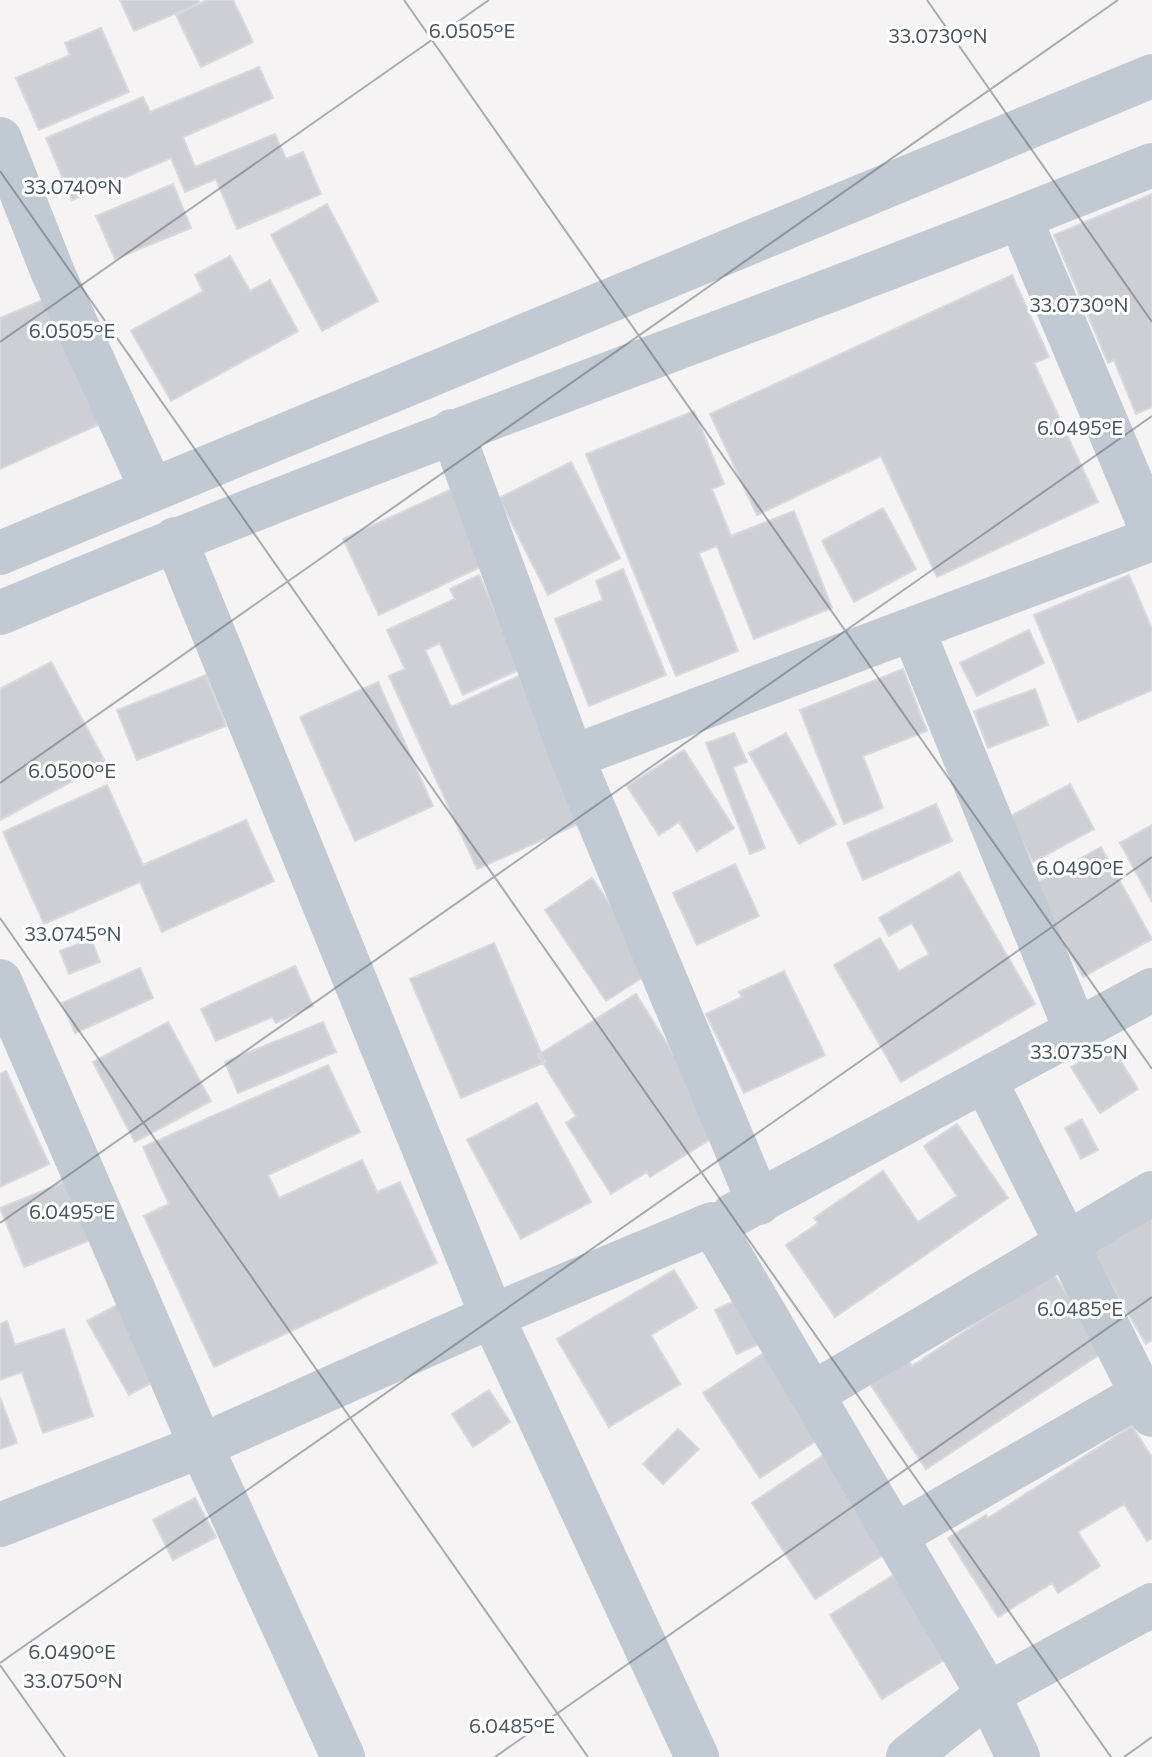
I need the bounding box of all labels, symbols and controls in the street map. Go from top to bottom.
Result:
text: 6.0505°E [429,18,515,42]
text: 33.0730°N [888,23,988,47]
text: 33.0740°N [24,174,122,198]
text: 33.0730°N [1029,292,1129,316]
text: 6.0505°E [29,318,115,342]
text: 6.0495°E [1037,415,1123,439]
text: 6.0500°E [28,758,116,782]
text: 6.0490°E [1036,855,1124,879]
text: 33.0745°N [24,921,122,945]
text: 33.0735°N [1030,1039,1128,1063]
text: 6.0495°E [29,1199,115,1223]
text: 6.0485°E [1037,1296,1123,1320]
text: 6.0490°E [28,1639,116,1663]
text: 33.0750°N [23,1668,123,1692]
text: 6.0485°E [469,1713,555,1737]

